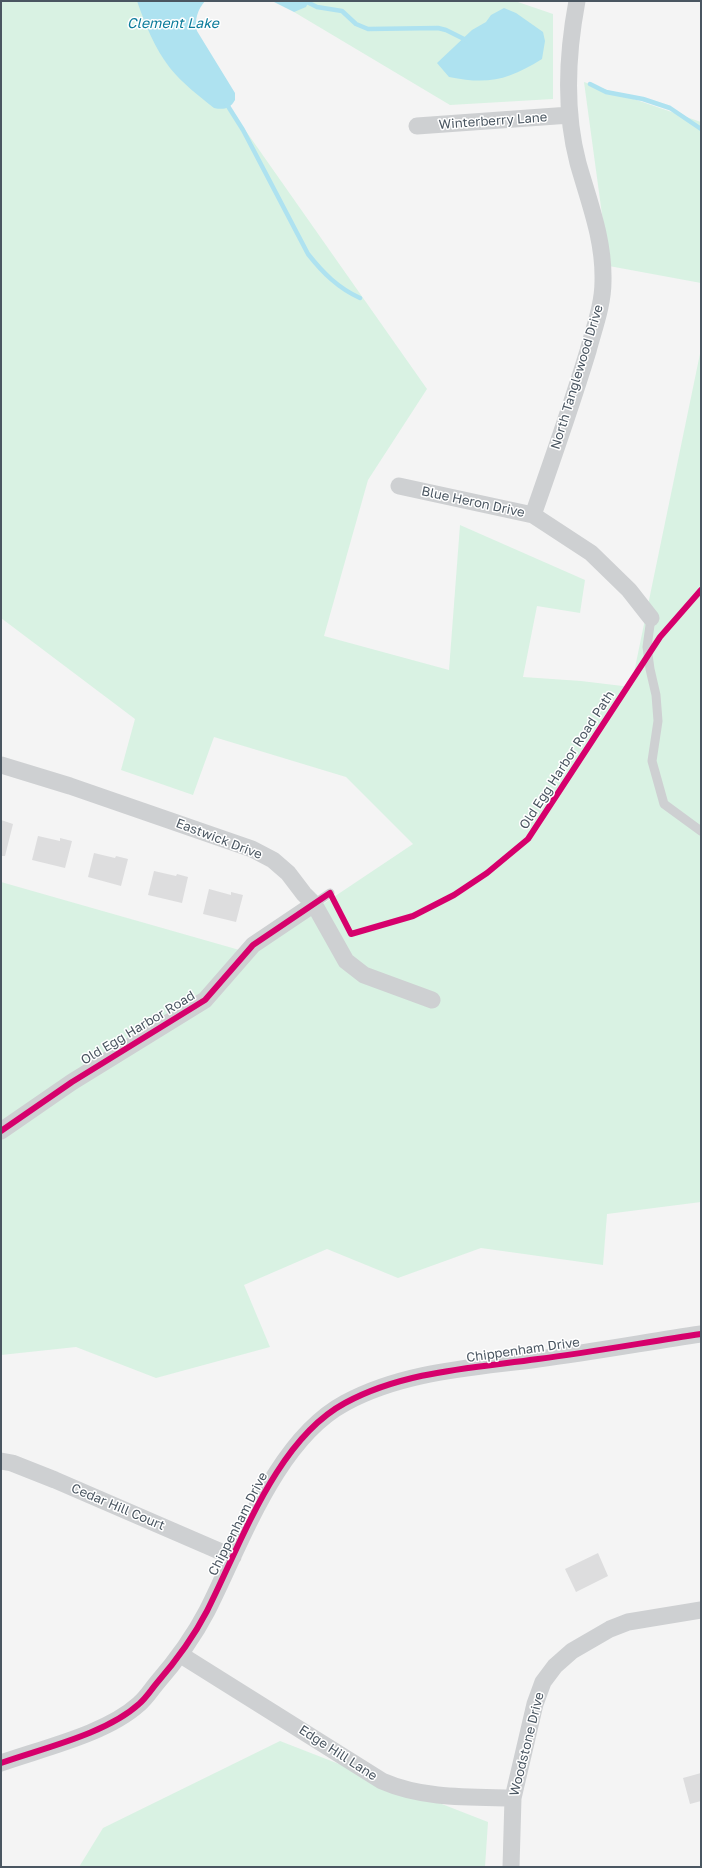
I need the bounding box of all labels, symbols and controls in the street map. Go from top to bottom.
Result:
water label: Clement Lake [127,16,219,32]
street label: Winterberry Lane [438,109,548,133]
street label: North Tanglewood Drive [548,303,606,451]
street label: Blue Heron Drive [420,483,526,521]
street label: Old Egg Harbor Road Path [516,688,618,832]
street label: Eastwick Drive [174,815,264,863]
street label: Old Egg Harbor Road [78,988,198,1068]
street label: Chippenham Drive [465,1334,581,1366]
street label: Chippenham Drive [205,1470,271,1578]
street label: Cedar Hill Court [69,1480,167,1534]
street label: Woodstone Drive [507,1690,547,1798]
street label: Edge Hill Lane [296,1722,380,1784]

